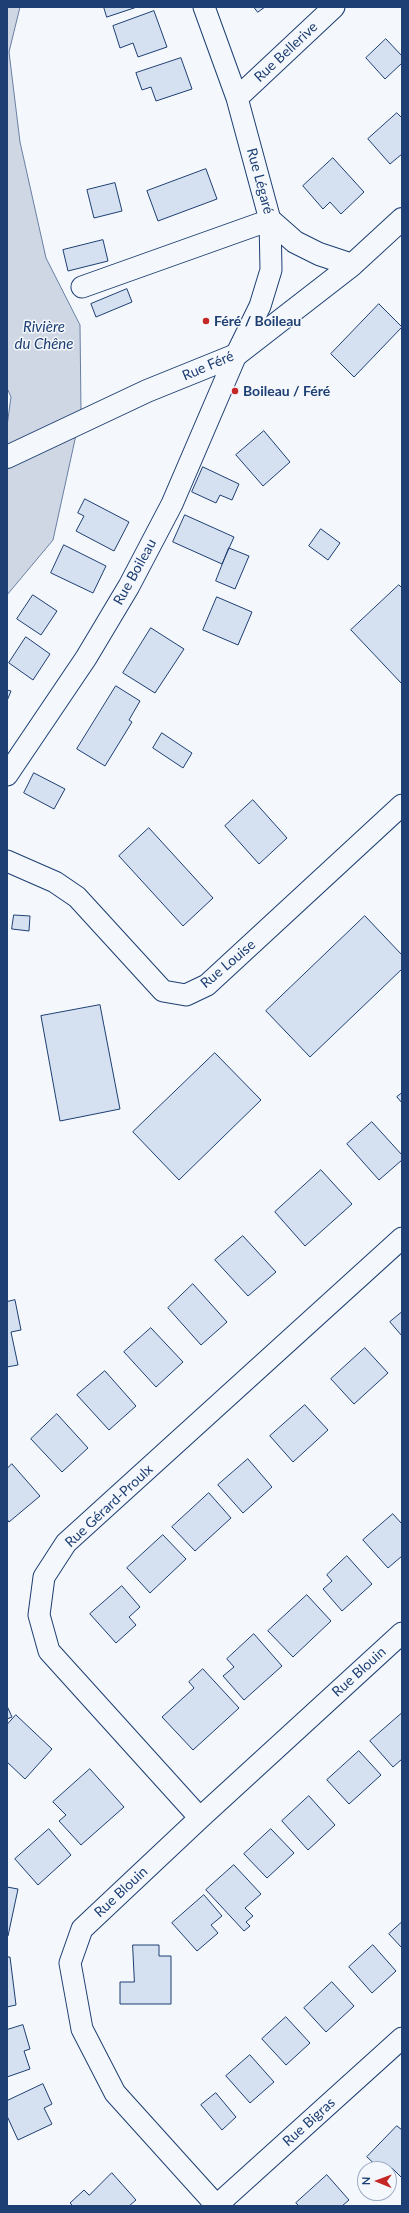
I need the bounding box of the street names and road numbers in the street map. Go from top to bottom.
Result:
street label: Rue Bellerive [251,18,321,86]
street label: Rue Légaré [243,146,277,216]
street label: Rue Féré [180,348,236,384]
street label: Rue Boileau [110,536,160,608]
street label: Rue Louise [197,936,259,992]
street label: Rue Gérard-Proulx [62,1461,156,1551]
street label: Rue Blouin [329,1644,389,1700]
street label: Rue Blouin [91,1863,151,1921]
street label: Rue Bigras [279,2094,339,2150]

